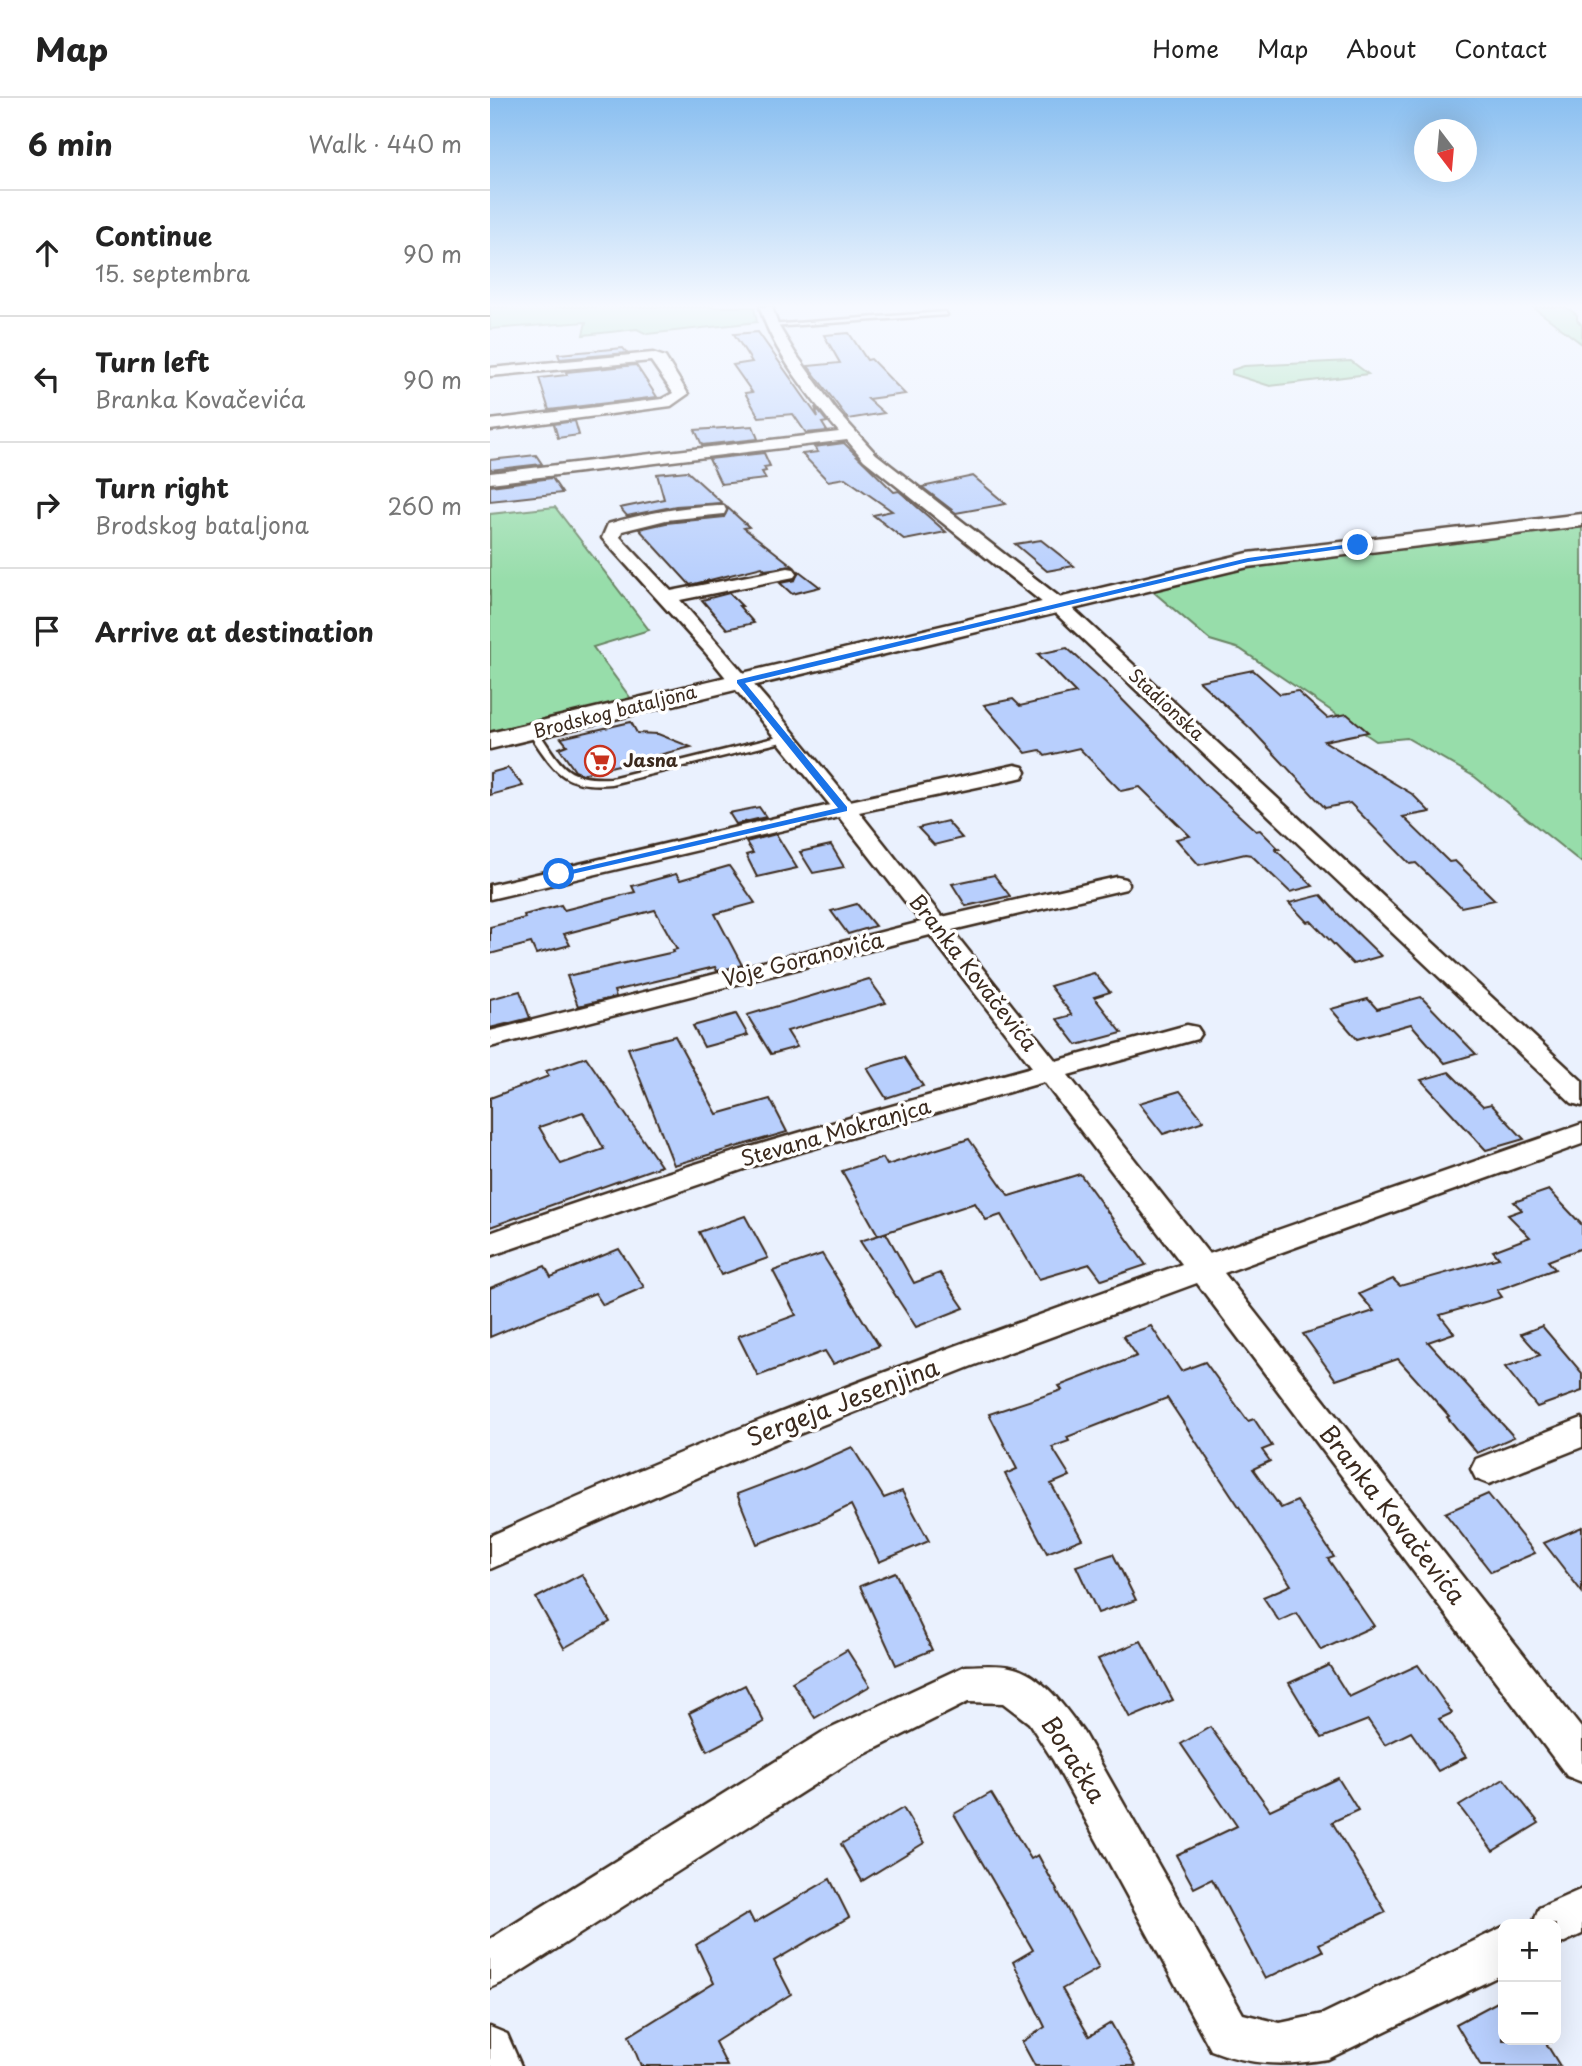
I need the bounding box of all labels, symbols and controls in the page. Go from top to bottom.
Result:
text: Map [35,23,108,73]
text: Home [1152,30,1219,66]
text: Map [1257,30,1308,66]
text: About [1346,30,1416,66]
text: Contact [1454,30,1547,66]
north arrow [1414,119,1477,182]
text: 6 min [28,121,113,166]
text: Walk · 440 m [309,126,462,161]
text: Continue [95,216,212,255]
icon: ahead [28,234,66,272]
text: 90 m [403,236,462,271]
text: 15. septembra [95,255,250,290]
text: Turn left [95,342,210,381]
icon: left [28,360,66,398]
text: 90 m [403,362,462,397]
text: Branka Kovačevića [95,381,305,416]
text: Turn right [95,468,229,507]
icon: right [28,486,66,524]
text: 260 m [387,488,462,523]
text: Brodskog bataljona [95,507,309,542]
route end [1342,529,1373,560]
icon: arrive [28,612,66,650]
text: Arrive at destination [95,612,374,651]
street label: Stadionska [1123,661,1212,747]
street label: Brodskog bataljona [530,677,700,744]
supermarket icon: Jasna [583,744,617,778]
place label: Jasna [623,746,678,773]
route start [543,858,574,889]
street label: Branka Kovačevića [903,886,1047,1058]
street label: Voje Goranovića [718,922,887,994]
street label: Stevana Mokranjca [737,1089,934,1173]
street label: Sergeja Jesenjina [741,1348,944,1454]
street label: Branka Kovačevića [1312,1416,1475,1611]
street label: Boračka [1034,1708,1116,1810]
map controls [1498,1919,1561,2045]
button: + [1498,1919,1561,1982]
button: − [1498,1982,1561,2045]

